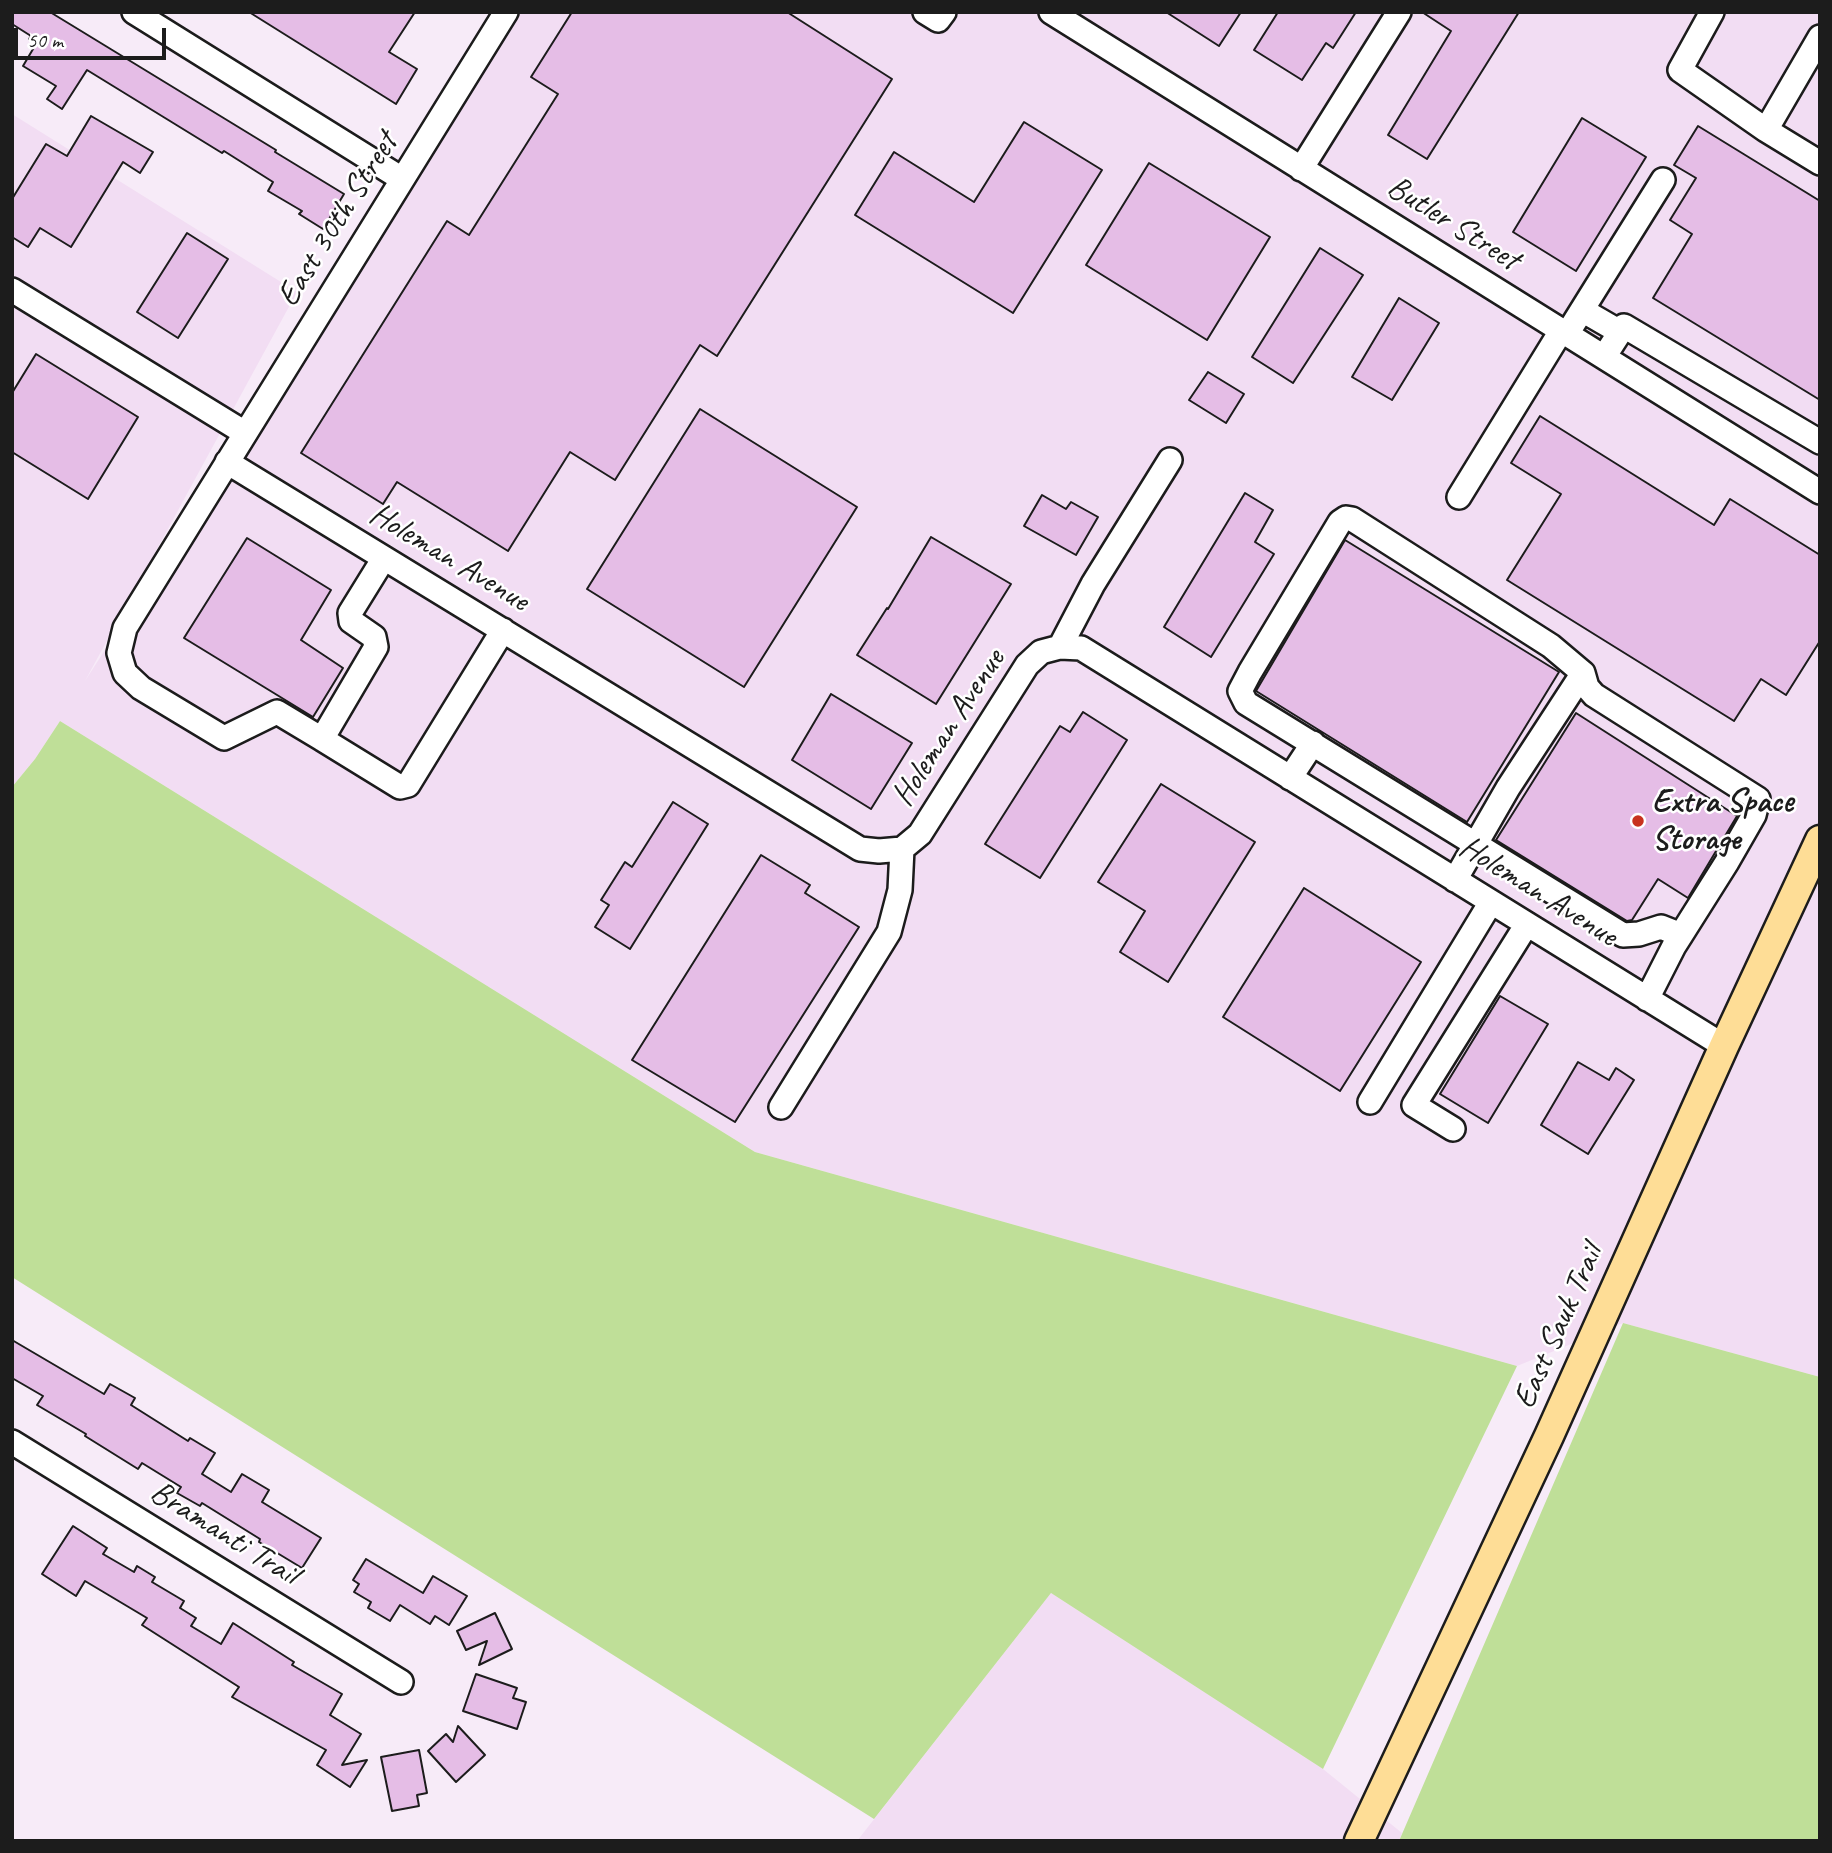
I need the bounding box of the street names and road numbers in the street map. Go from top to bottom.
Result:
street label: East 30th Street [269,126,407,314]
street label: Butler Street [1380,168,1526,280]
street label: Holeman Avenue [362,495,536,621]
street label: Holeman Avenue [884,642,1014,814]
street label: Holeman Avenue [1452,828,1624,956]
street label: East Sauk Trail [1505,1239,1613,1415]
street label: Bramanti Trail [143,1473,305,1595]

